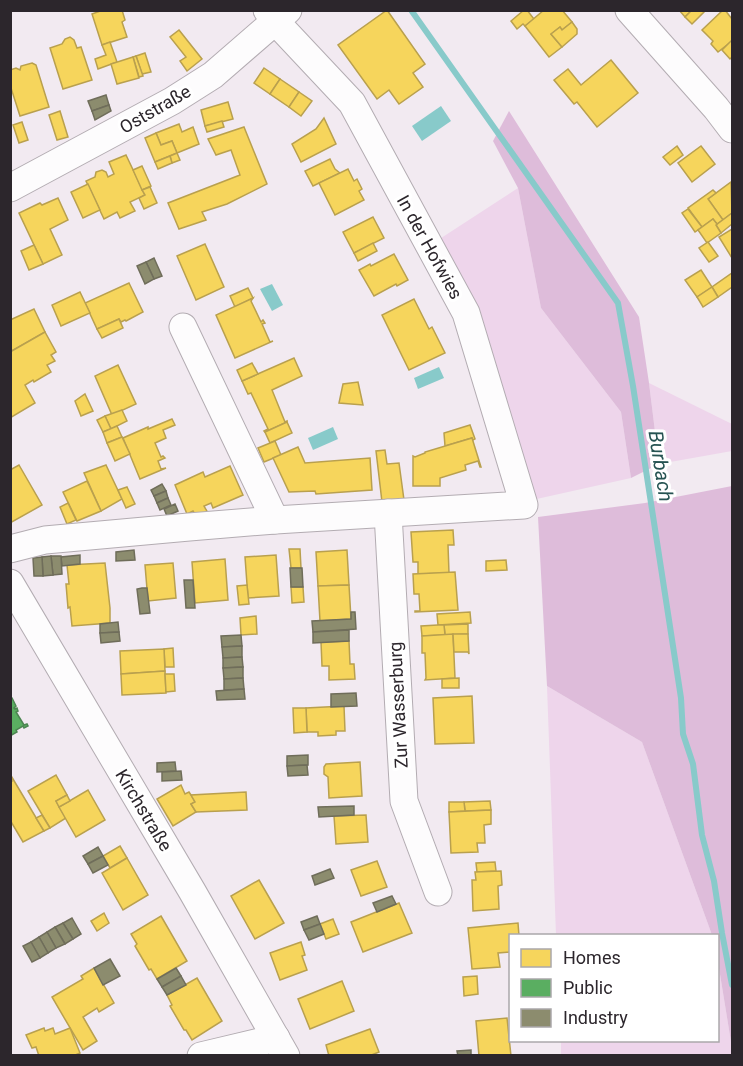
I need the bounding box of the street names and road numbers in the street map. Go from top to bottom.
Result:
street label: Oststraße [116,80,194,138]
street label: In der Hofwies [393,191,467,303]
street label: Zur Wasserburg [384,641,412,769]
street label: Kirchstraße [111,765,177,855]

